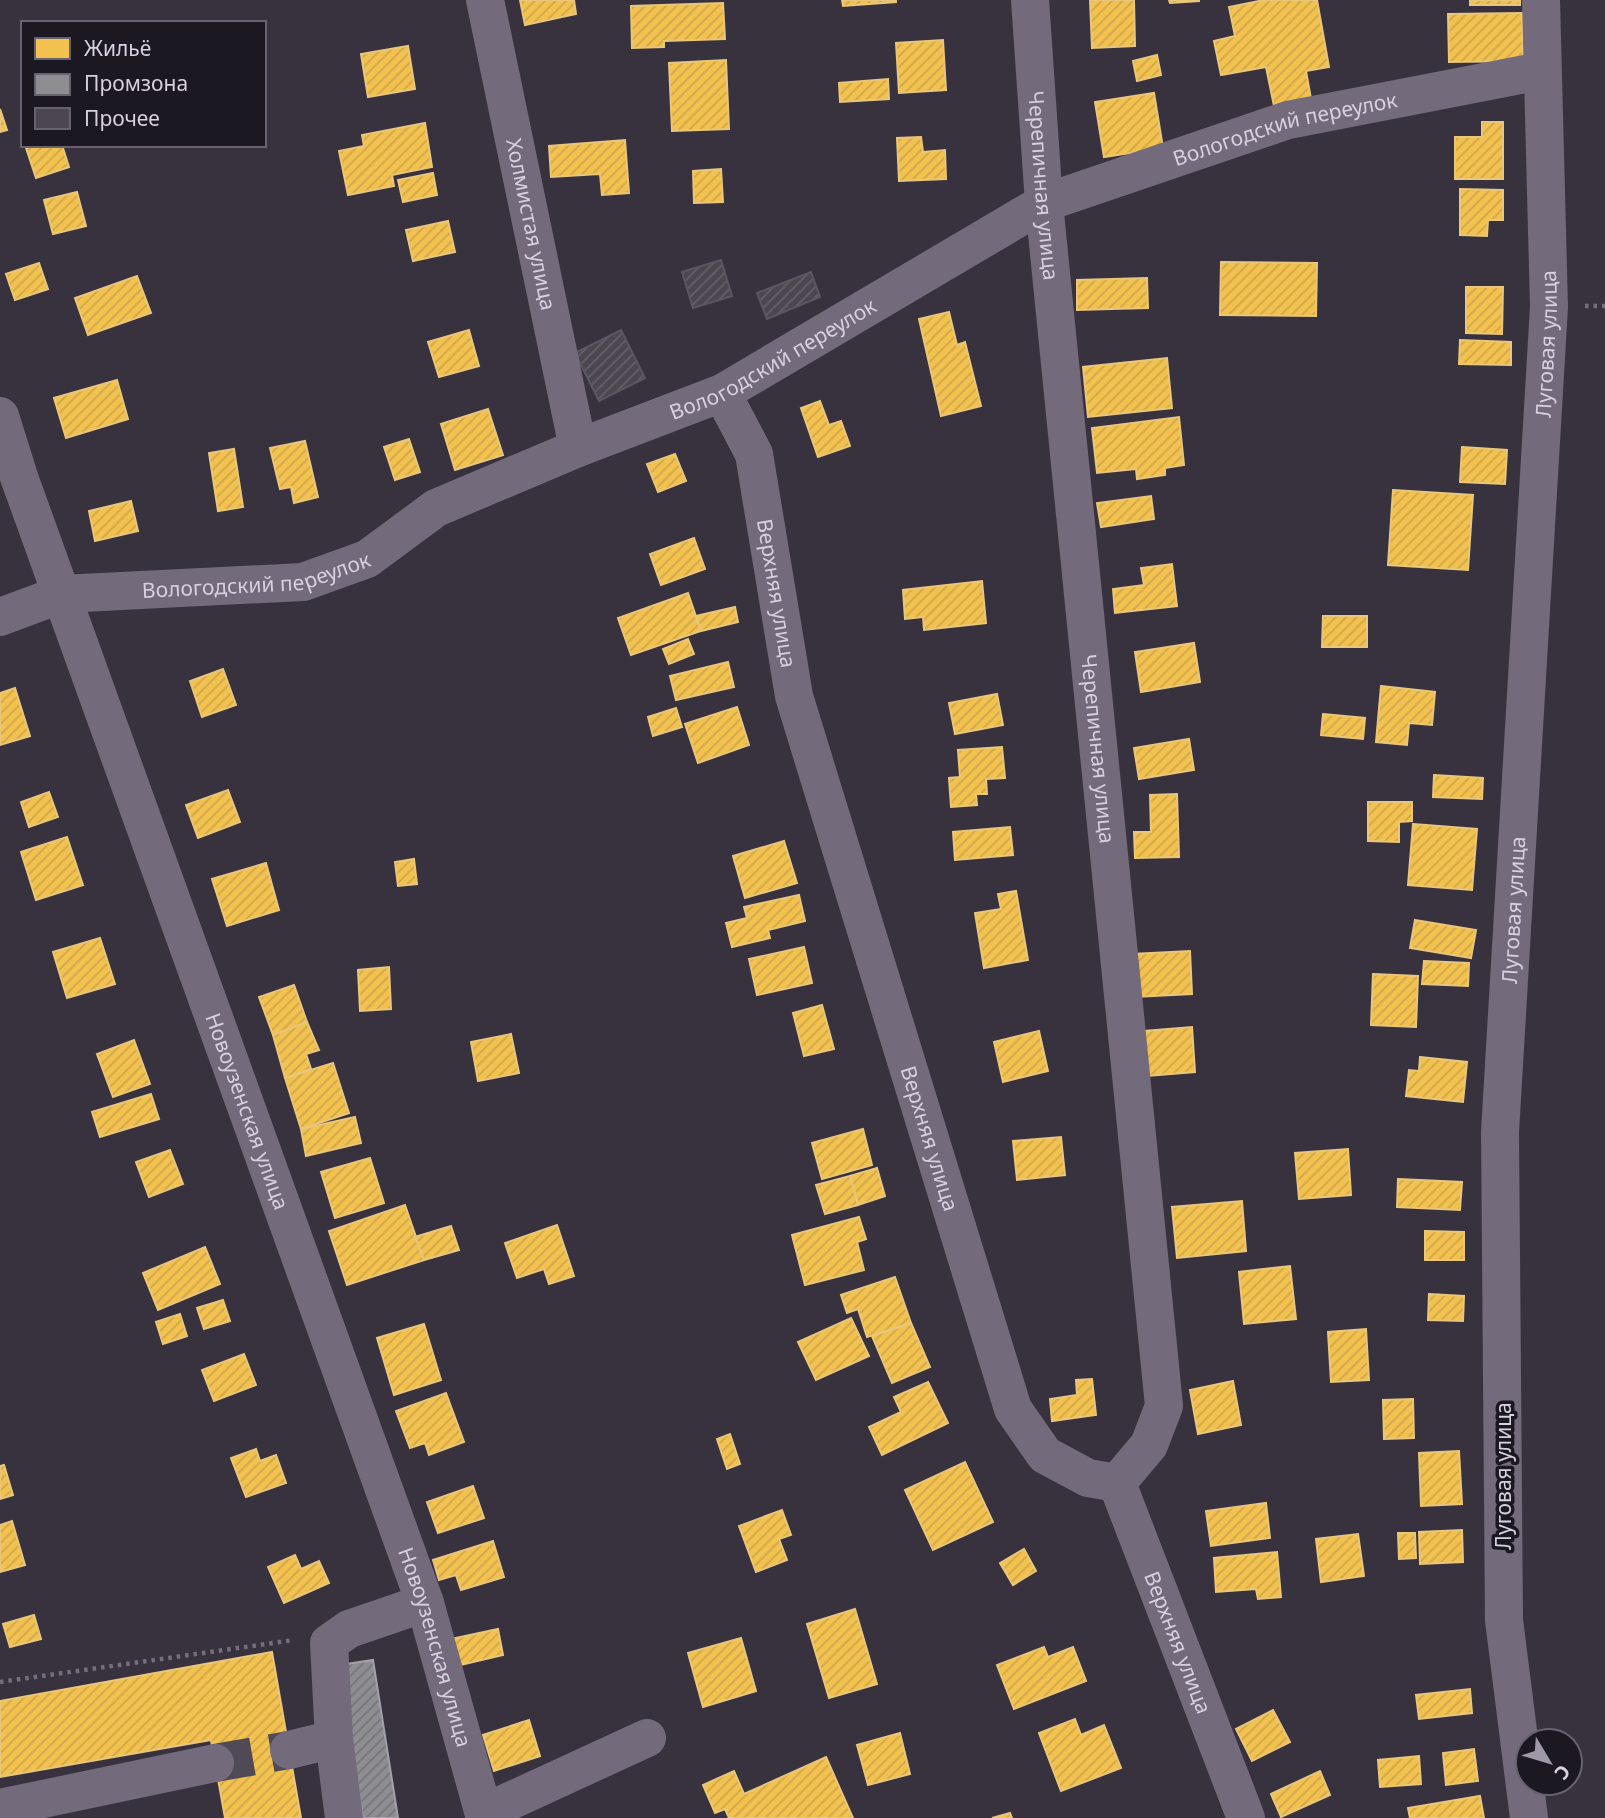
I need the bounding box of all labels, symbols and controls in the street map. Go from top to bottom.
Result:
legend [21,21,266,147]
text: Жильё [84,34,151,62]
text: Промзона [84,69,188,97]
street label: Вологодский переулок [1169,85,1399,172]
street label: Черепичная улица [1022,90,1066,282]
text: Прочее [84,104,160,132]
street label: Холмистая улица [500,136,563,313]
street label: Луговая улица [1528,270,1563,418]
street label: Вологодский переулок [665,291,881,426]
street label: Верхняя улица [751,517,803,670]
street label: Вологодский переулок [141,545,374,604]
street label: Черепичная улица [1075,653,1122,845]
street label: Луговая улица [1495,835,1532,984]
street label: Новоузенская улица [199,1009,296,1213]
street label: Верхняя улица [894,1062,965,1214]
street label: Луговая улица [1489,1402,1517,1550]
street label: Новоузенская улица [392,1543,478,1750]
street label: Верхняя улица [1138,1567,1218,1718]
north arrow [1514,1727,1584,1797]
text: С [1548,1760,1576,1785]

